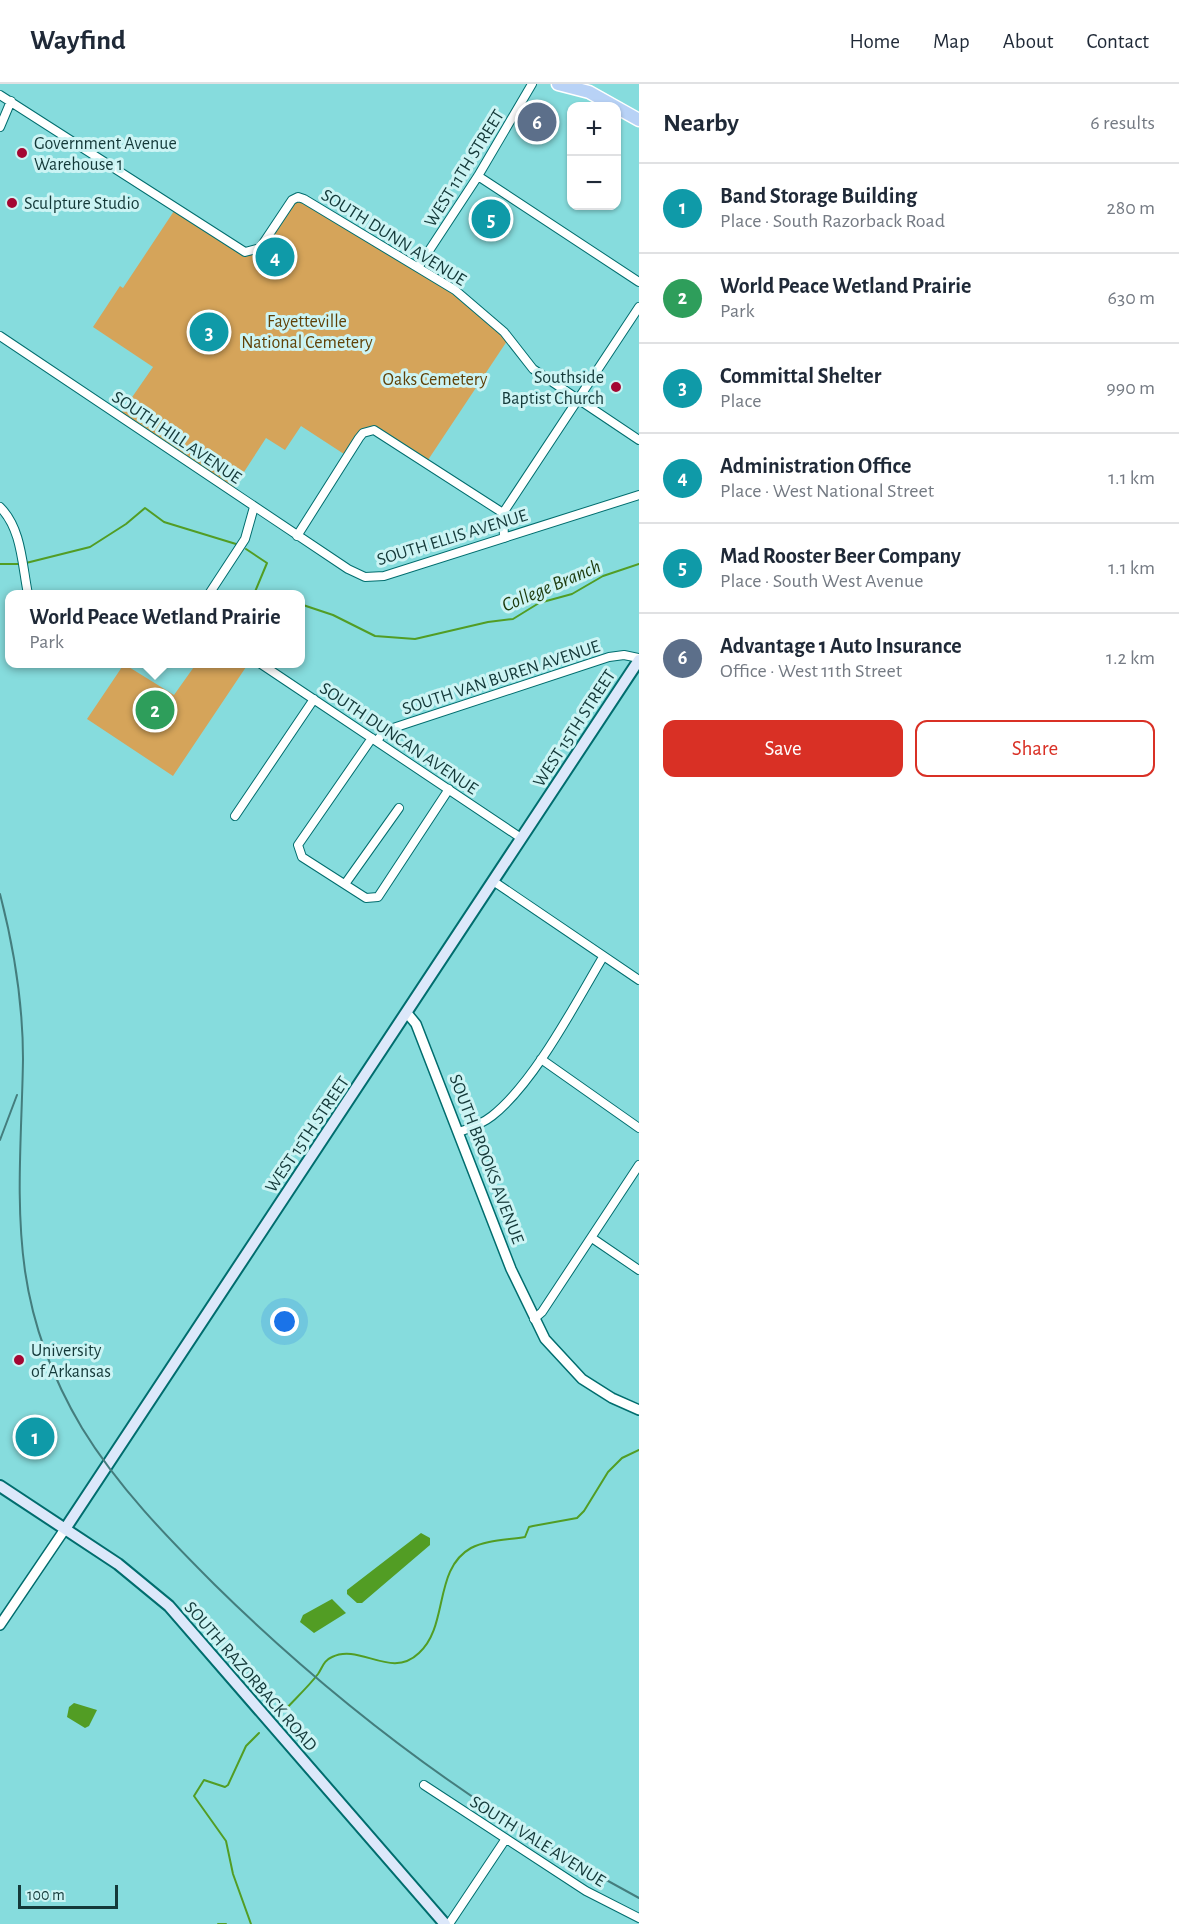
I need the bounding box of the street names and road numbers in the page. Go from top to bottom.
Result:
street label: WEST 11TH STREET [422,107,508,230]
street label: SOUTH DUNN AVENUE [318,186,469,290]
street label: SOUTH HILL AVENUE [109,388,245,488]
street label: SOUTH ELLIS AVENUE [375,506,530,569]
street label: SOUTH VAN BUREN AVENUE [400,637,603,718]
street label: WEST 15TH STREET [530,667,619,790]
street label: SOUTH DUNCAN AVENUE [316,679,481,799]
street label: SOUTH BROOKS AVENUE [445,1072,527,1247]
street label: WEST 15TH STREET [262,1073,353,1196]
street label: SOUTH RAZORBACK ROAD [181,1598,320,1755]
street label: SOUTH VALE AVENUE [467,1793,609,1891]

